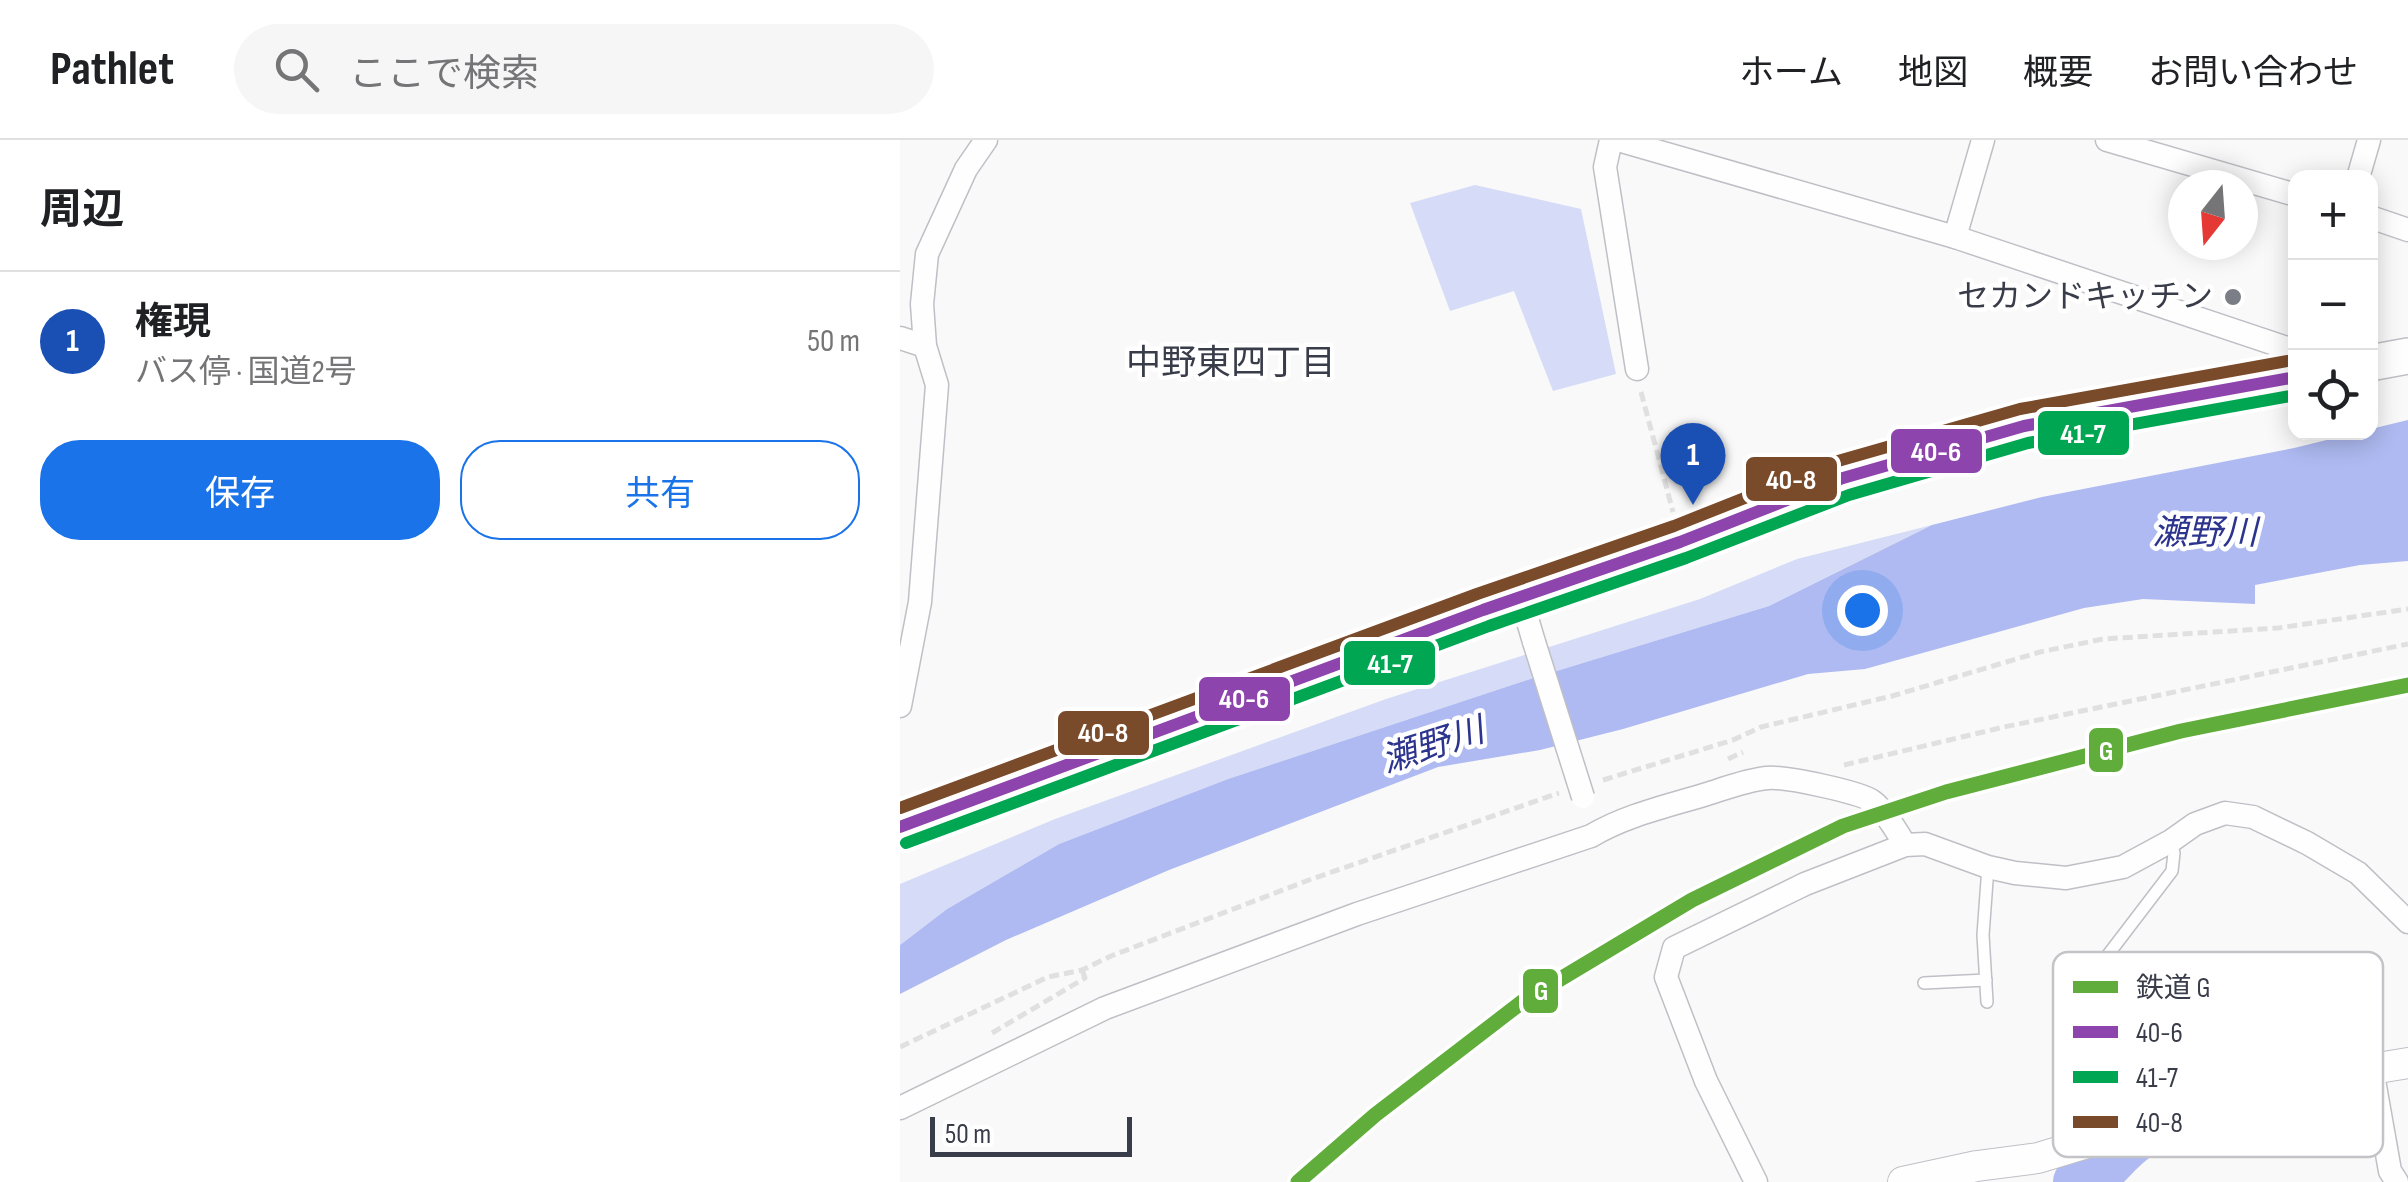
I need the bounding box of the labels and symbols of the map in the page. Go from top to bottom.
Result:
north arrow [2168,170,2258,260]
place label: セカンドキッチン [1957,278,2213,317]
marker: セカンドキッチン [2222,286,2244,308]
district label: 中野東四丁目 [1126,342,1336,385]
line badge: 41-7 [2036,409,2131,457]
text: 41-7 [2060,418,2107,451]
pin: 1 [1660,422,1726,505]
line badge: 40-6 [1889,427,1984,475]
text: 40-6 [1911,436,1961,469]
line badge: 40-8 [1744,455,1839,503]
text: 40-8 [1766,464,1816,497]
water label: 瀬野川 [2152,512,2261,555]
your location [1837,585,1888,636]
line badge: 41-7 [1342,639,1437,687]
text: 41-7 [1367,648,1414,681]
line badge: 40-6 [1197,675,1292,723]
text: 40-6 [1219,683,1269,716]
water label: 瀬野川 [1376,708,1493,783]
line badge: 40-8 [1056,709,1151,757]
text: 40-8 [1078,717,1128,750]
line badge: G [2087,726,2125,774]
text: G [2099,735,2113,768]
legend [2053,952,2383,1157]
line badge: G [1521,967,1560,1015]
text: 鉄道 G [2136,972,2210,1005]
text: G [1534,975,1548,1008]
text: 40-6 [2136,1017,2183,1050]
text: 41-7 [2136,1062,2178,1095]
text: 40-8 [2136,1107,2183,1140]
scale bar [930,1112,1132,1156]

